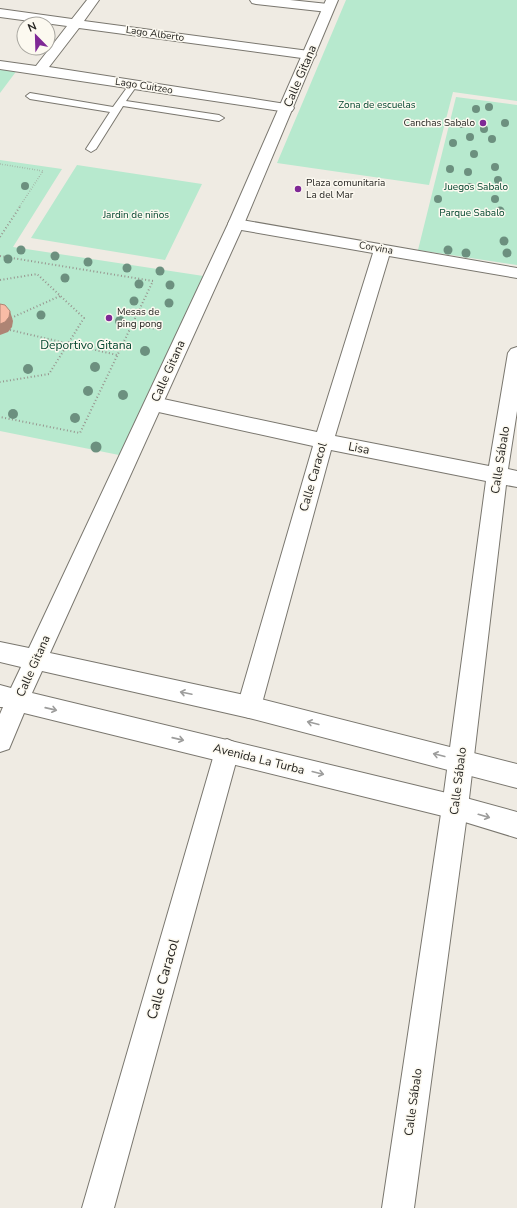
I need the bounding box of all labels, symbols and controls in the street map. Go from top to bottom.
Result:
north arrow [16,16,56,56]
text: N [26,19,39,36]
street label: Lago Alberto [125,23,186,45]
street label: Calle Gitana [280,43,320,109]
street label: Lago Cuitzeo [114,75,174,98]
park label: Zona de escuelas [338,98,416,112]
place label: Canchas Sabalo [403,116,475,130]
marker: Canchas Sabalo [478,118,488,128]
place label: Plaza comunitaria La del Mar [306,176,385,202]
park label: Juegos Sabalo [443,180,508,194]
marker: Plaza comunitaria La del Mar [293,184,303,194]
park label: Parque Sabalo [439,206,505,220]
park label: Jardin de niños [102,208,169,222]
street label: Corvina [358,238,394,258]
place label: Mesas de ping pong [117,305,162,331]
marker: Mesas de ping pong [104,313,114,323]
park label: Deportivo Gitana [40,337,132,353]
street label: Calle Gitana [147,338,189,404]
street label: Calle Sábalo [487,425,513,495]
street label: Lisa [347,438,371,458]
street label: Calle Caracol [295,440,331,513]
street label: Calle Gitana [12,633,54,699]
one-way arrow [180,689,193,697]
one-way arrow [45,706,58,713]
one-way arrow [307,719,320,726]
one-way arrow [171,736,184,744]
street label: Avenida La Turba [212,740,306,778]
street label: Calle Sábalo [446,746,470,816]
one-way arrow [433,751,446,758]
one-way arrow [311,770,324,778]
one-way arrow [478,813,491,820]
street label: Calle Caracol [142,936,184,1022]
street label: Calle Sábalo [400,1067,426,1137]

